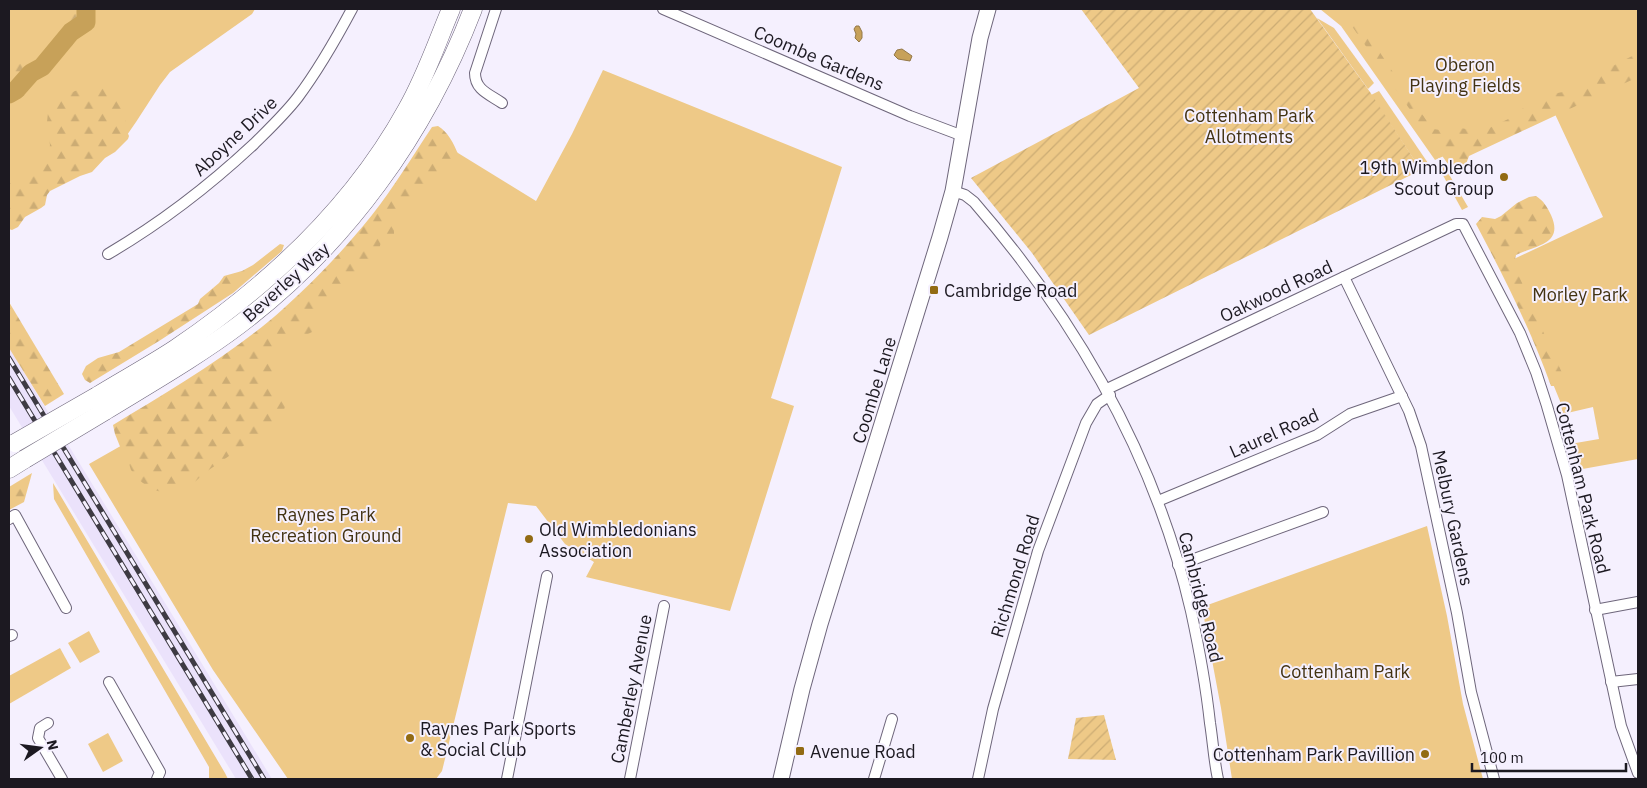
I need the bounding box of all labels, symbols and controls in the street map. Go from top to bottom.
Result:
street label: Coombe Gardens [750,20,888,96]
park label: Oberon Playing Fields [1409,53,1521,97]
street label: Aboyne Drive [188,91,282,181]
park label: Cottenham Park Allotments [1184,104,1315,148]
place label: 19th Wimbledon Scout Group [1359,156,1494,200]
marker: 19th Wimbledon Scout Group [1498,171,1510,183]
street label: Beverley Way [238,237,334,327]
street label: Oakwood Road [1216,255,1336,327]
place label: Cambridge Road [944,279,1077,302]
park label: Morley Park [1532,283,1628,306]
marker: Cambridge Road [928,284,940,296]
street label: Coombe Lane [847,334,901,446]
street label: Cottenham Park Road [1551,400,1615,576]
street label: Laurel Road [1226,403,1322,463]
street label: Melbury Gardens [1427,448,1479,588]
park label: Raynes Park Recreation Ground [250,503,402,547]
street label: Richmond Road [985,512,1045,640]
place label: Old Wimbledonians Association [539,518,697,562]
street label: Cambridge Road [1174,529,1228,665]
marker: Old Wimbledonians Association [523,533,535,545]
street label: Camberley Avenue [605,612,657,766]
park label: Cottenham Park [1280,660,1411,683]
place label: Raynes Park Sports & Social Club [420,717,576,761]
north arrow [15,723,65,773]
marker: Raynes Park Sports & Social Club [404,732,416,744]
text: N [43,738,63,752]
place label: Avenue Road [810,740,916,763]
scale bar [1472,740,1626,772]
place label: Cottenham Park Pavillion [1213,743,1415,766]
marker: Avenue Road [794,745,806,757]
marker: Cottenham Park Pavillion [1419,748,1431,760]
text: 100 m [1480,748,1524,767]

